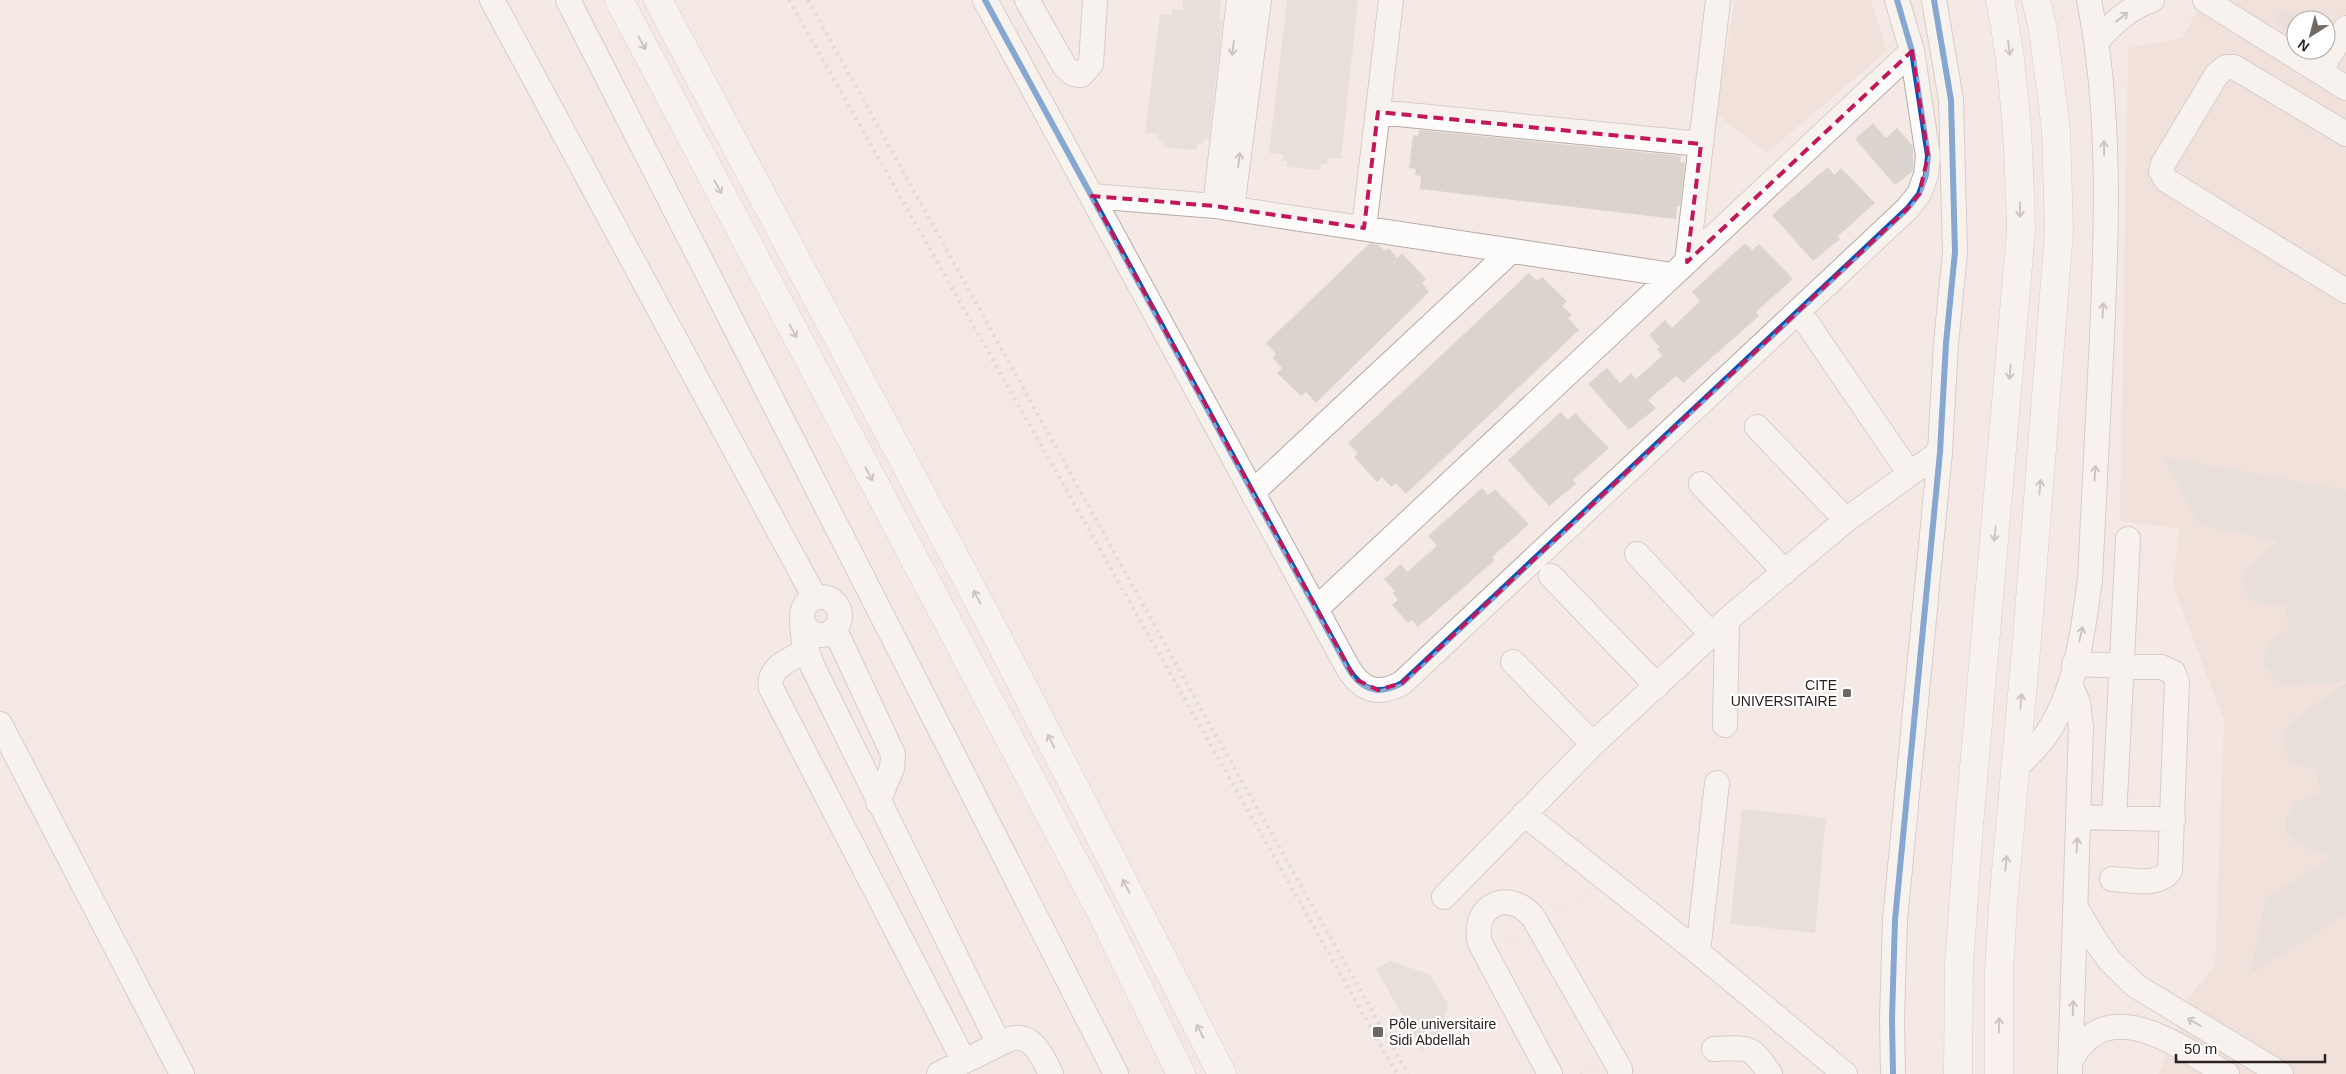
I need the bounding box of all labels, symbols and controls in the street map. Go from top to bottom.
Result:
north arrow [2286,10,2336,60]
one-way arrow [2115,11,2128,22]
one-way arrow [638,35,647,50]
text: N [2295,36,2312,55]
one-way arrow [1228,40,1238,56]
one-way arrow [2004,40,2014,56]
one-way arrow [2099,140,2109,156]
one-way arrow [1234,152,1244,168]
one-way arrow [713,179,723,194]
one-way arrow [2015,202,2025,218]
one-way arrow [2098,303,2107,319]
one-way arrow [789,323,799,337]
one-way arrow [2005,364,2014,380]
one-way arrow [2090,465,2099,481]
one-way arrow [864,467,874,482]
one-way arrow [2035,479,2044,495]
one-way arrow [1990,525,2000,541]
one-way arrow [971,591,981,605]
one-way arrow [2077,627,2086,643]
place label: CITE UNIVERSITAIRE [1731,677,1837,709]
marker: CITE UNIVERSITAIRE [1841,687,1853,699]
one-way arrow [2016,693,2026,709]
one-way arrow [1046,734,1056,749]
one-way arrow [2072,838,2081,854]
one-way arrow [2002,855,2011,871]
one-way arrow [1121,879,1130,894]
one-way arrow [2068,1000,2077,1016]
place label: Pôle universitaire Sidi Abdellah [1389,1016,1497,1048]
one-way arrow [2188,1017,2202,1027]
one-way arrow [1994,1018,2004,1034]
one-way arrow [1195,1023,1205,1038]
marker: Pôle universitaire Sidi Abdellah [1371,1025,1385,1039]
scale bar [2176,1032,2325,1064]
text: 50 m [2184,1040,2217,1057]

